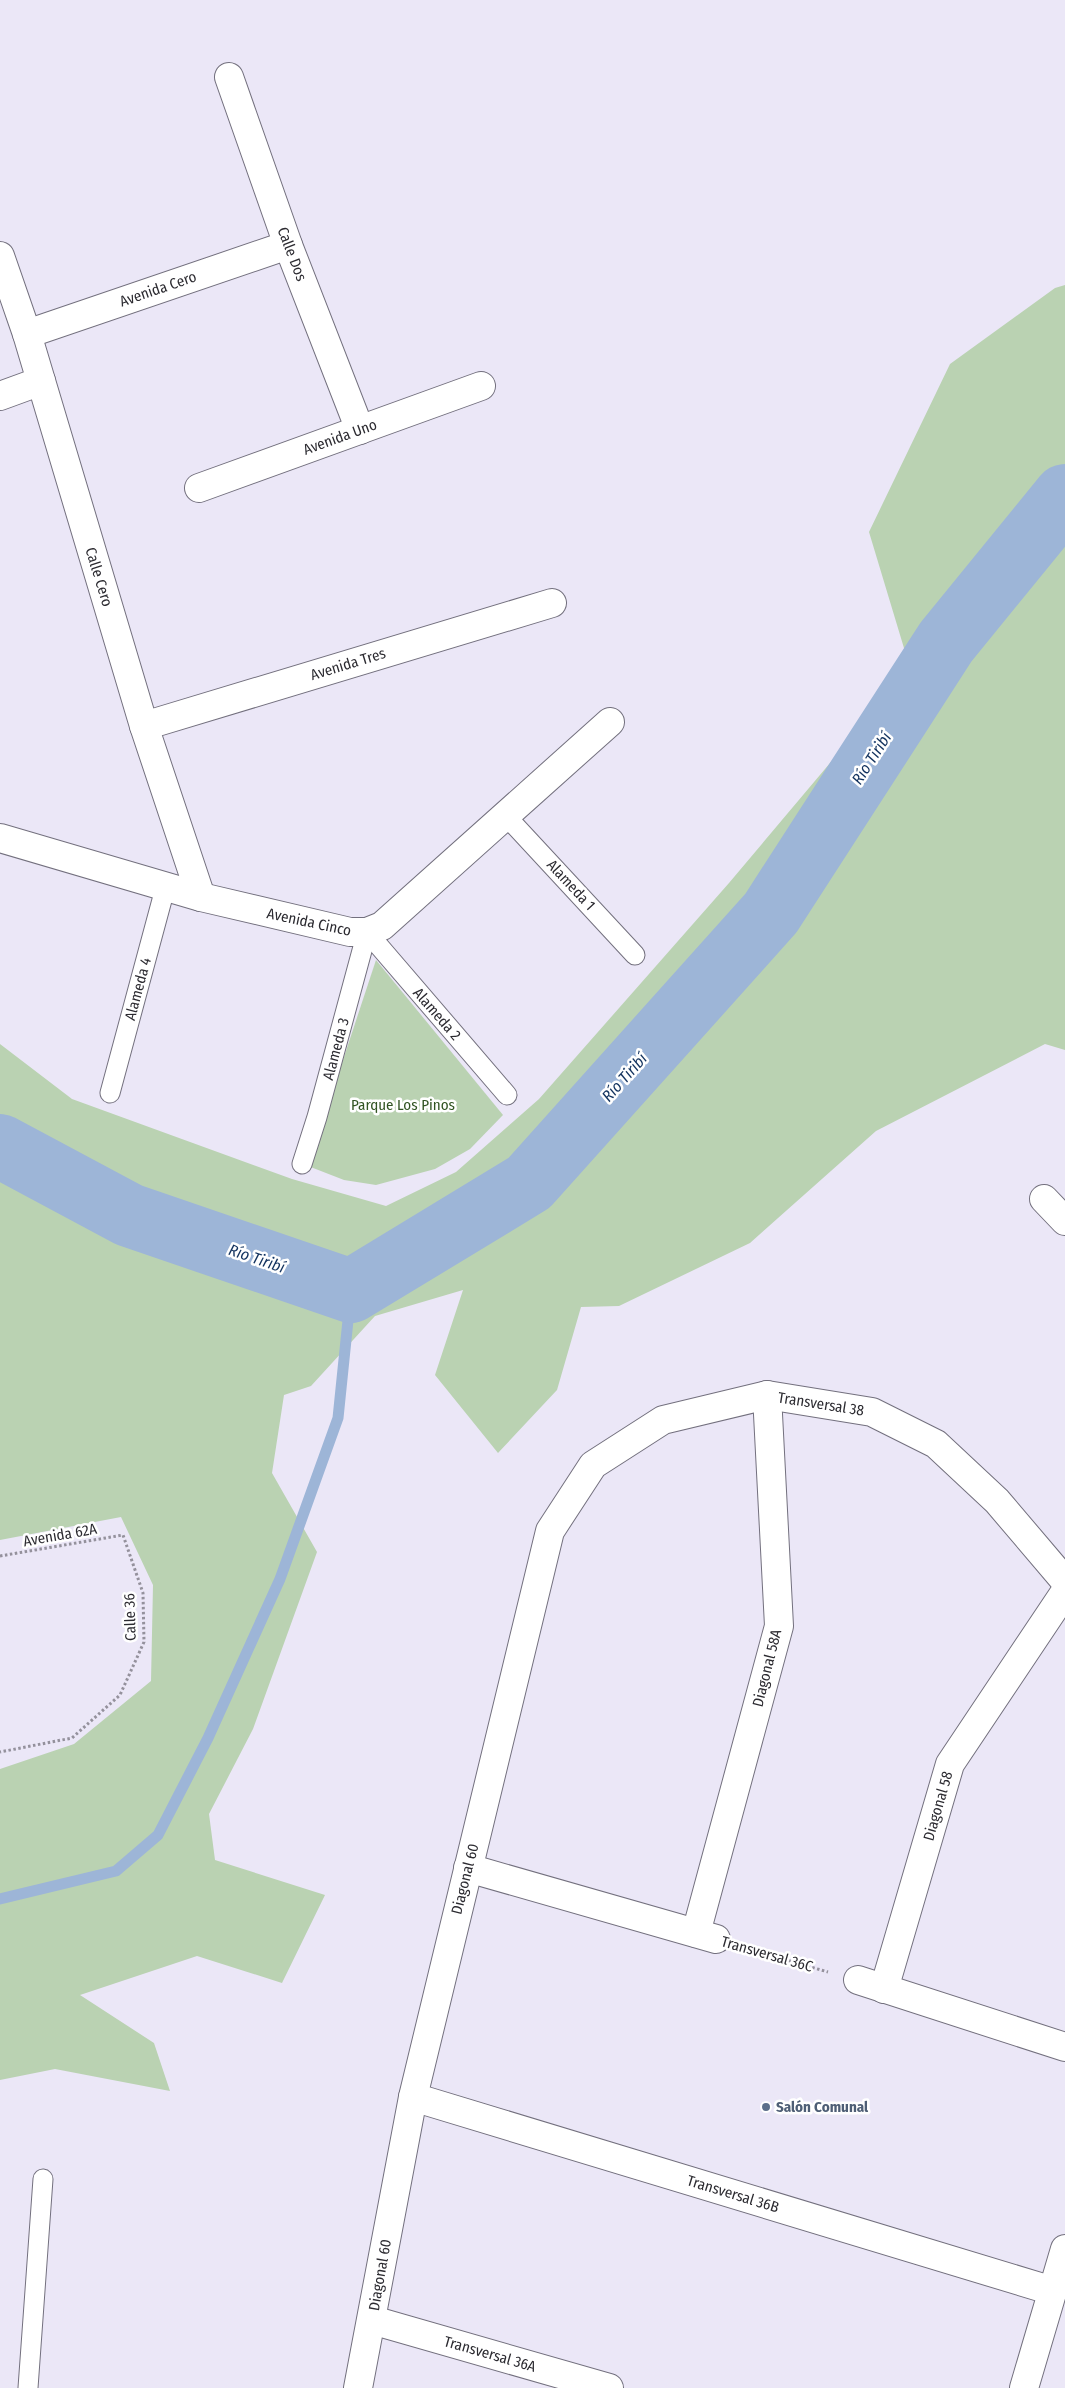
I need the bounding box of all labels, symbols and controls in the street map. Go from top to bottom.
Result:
street label: Calle Dos [273,224,311,284]
street label: Avenida Cero [117,267,199,311]
street label: Avenida Uno [301,415,379,459]
street label: Calle Cero [81,545,117,609]
street label: Avenida Tres [308,644,388,684]
water label: Río Tiribí [848,728,896,788]
street label: Alameda 1 [543,856,599,914]
street label: Avenida Cinco [265,904,353,940]
street label: Alameda 4 [121,956,155,1022]
street label: Alameda 2 [409,984,465,1044]
street label: Alameda 3 [319,1016,353,1082]
water label: Río Tiribí [598,1049,652,1105]
park label: Parque Los Pinos [351,1096,455,1114]
water label: Río Tiribí [226,1240,288,1277]
street label: Transversal 38 [777,1388,865,1420]
street label: Avenida 62A [22,1520,98,1550]
street label: Calle 36 [120,1593,140,1641]
street label: Diagonal 58A [749,1627,785,1709]
street label: Diagonal 58 [920,1769,956,1843]
street label: Diagonal 60 [448,1842,482,1916]
street label: Transversal 36C [719,1932,815,1976]
place label: Salón Comunal [776,2098,869,2116]
marker: Salón Comunal [760,2101,772,2113]
street label: Transversal 36B [685,2171,781,2217]
street label: Diagonal 60 [365,2238,395,2312]
street label: Transversal 36A [442,2332,538,2376]

